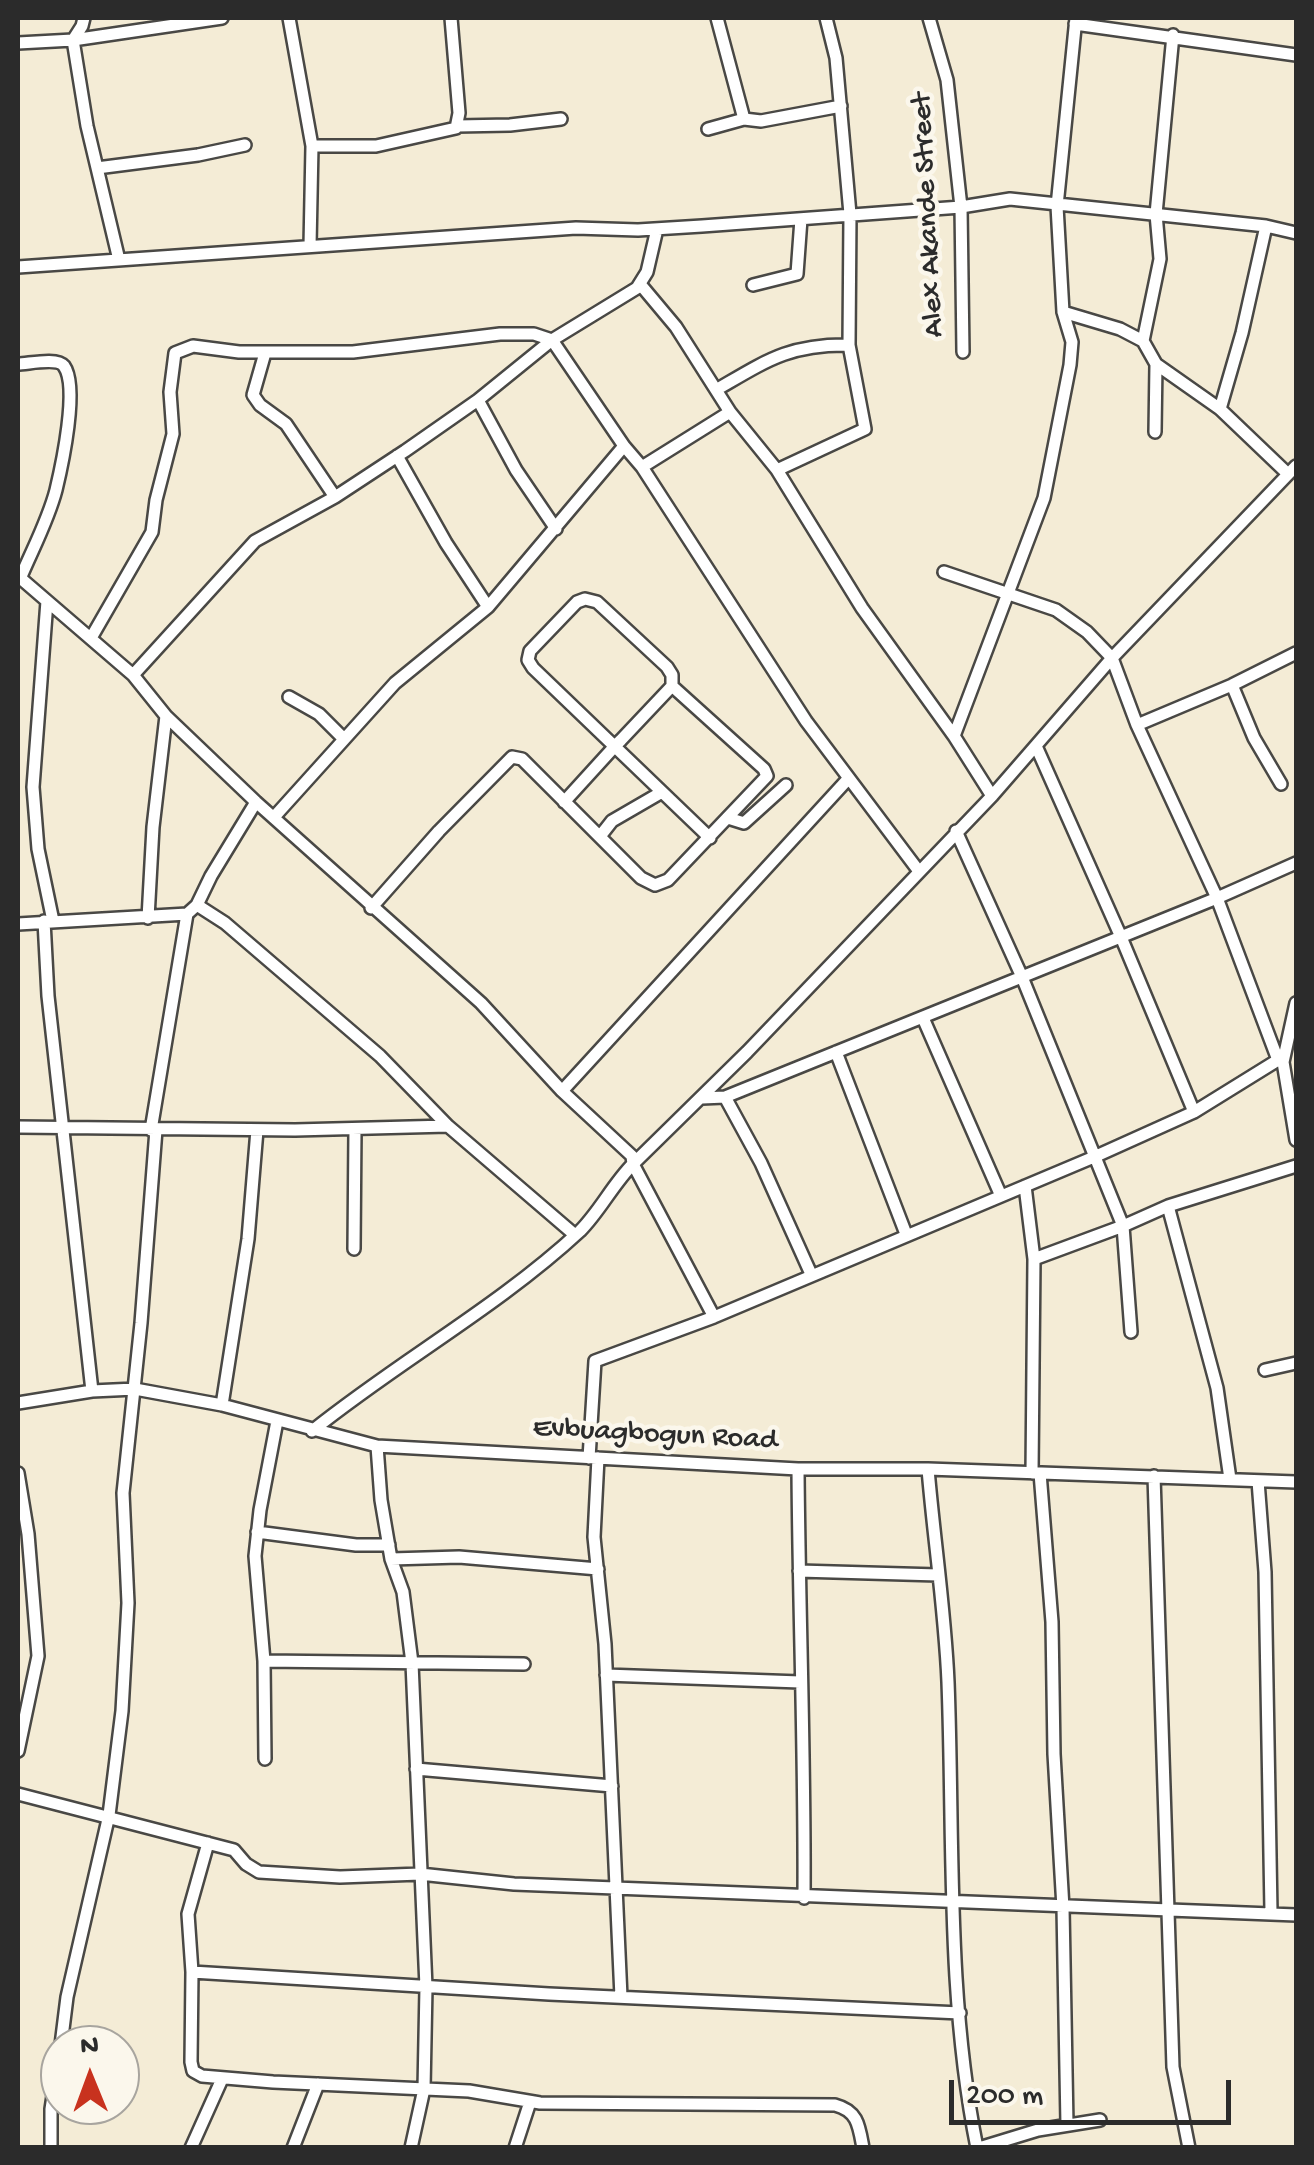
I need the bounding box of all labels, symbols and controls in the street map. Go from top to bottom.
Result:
street label: Alex Akande Street [906,92,954,338]
street label: Evbuagbogun Road [532,1412,778,1460]
north arrow [40,2025,140,2125]
text: N [80,2030,99,2063]
scale bar [954,2060,1236,2122]
text: 200 m [966,2080,1043,2115]

